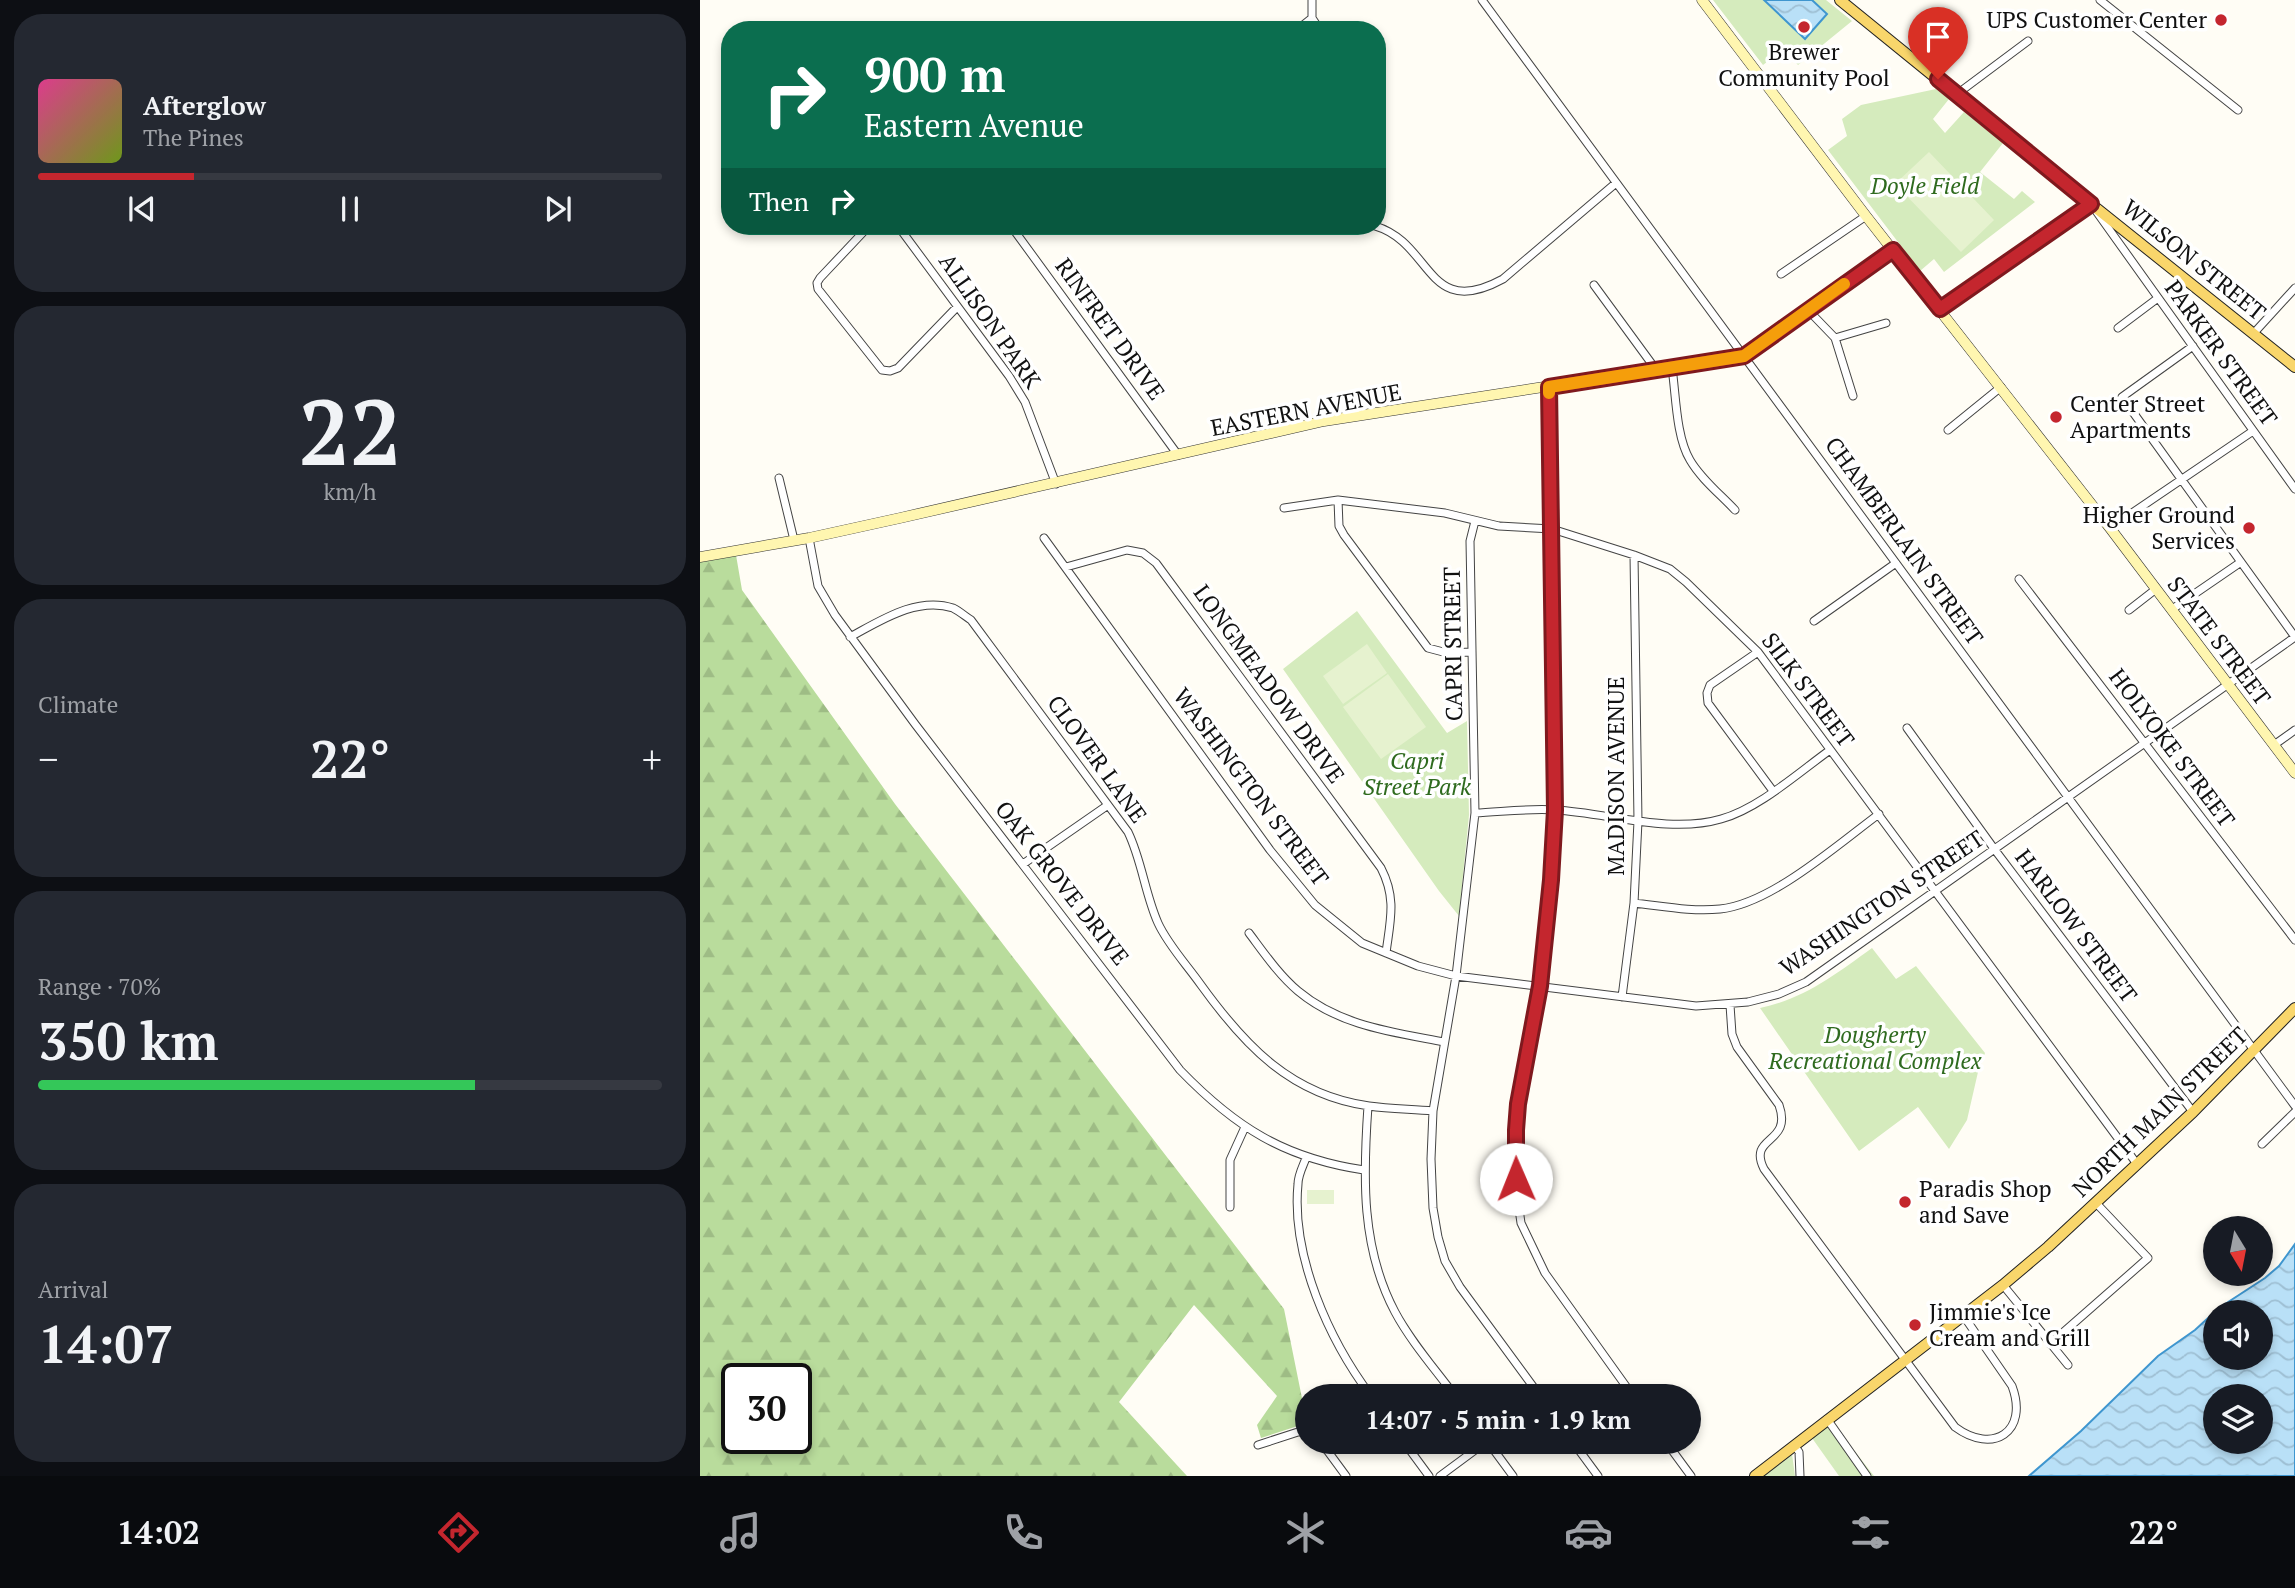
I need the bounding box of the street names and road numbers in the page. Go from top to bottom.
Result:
street label: WILSON STREET [2116,192,2273,327]
street label: ALLISON PARK [932,247,1049,394]
street label: RINFRET DRIVE [1048,252,1172,406]
street label: PARKER STREET [2158,274,2285,432]
street label: EASTERN AVENUE [1208,376,1404,443]
street label: CHAMBERLAIN STREET [1818,430,1991,651]
street label: CAPRI STREET [1436,567,1469,721]
street label: STATE STREET [2161,570,2278,712]
street label: LONGMEADOW DRIVE [1187,578,1352,789]
street label: SILK STREET [1755,626,1862,753]
street label: HOLYOKE STREET [2102,662,2242,833]
street label: MADISON AVENUE [1600,676,1631,876]
street label: WASHINGTON STREET [1167,681,1336,892]
street label: CLOVER LANE [1041,689,1154,829]
street label: OAK GROVE DRIVE [988,794,1136,971]
street label: WASHINGTON STREET [1773,823,1990,983]
street label: HARLOW STREET [2008,843,2144,1009]
street label: NORTH MAIN STREET [2065,1020,2254,1203]

